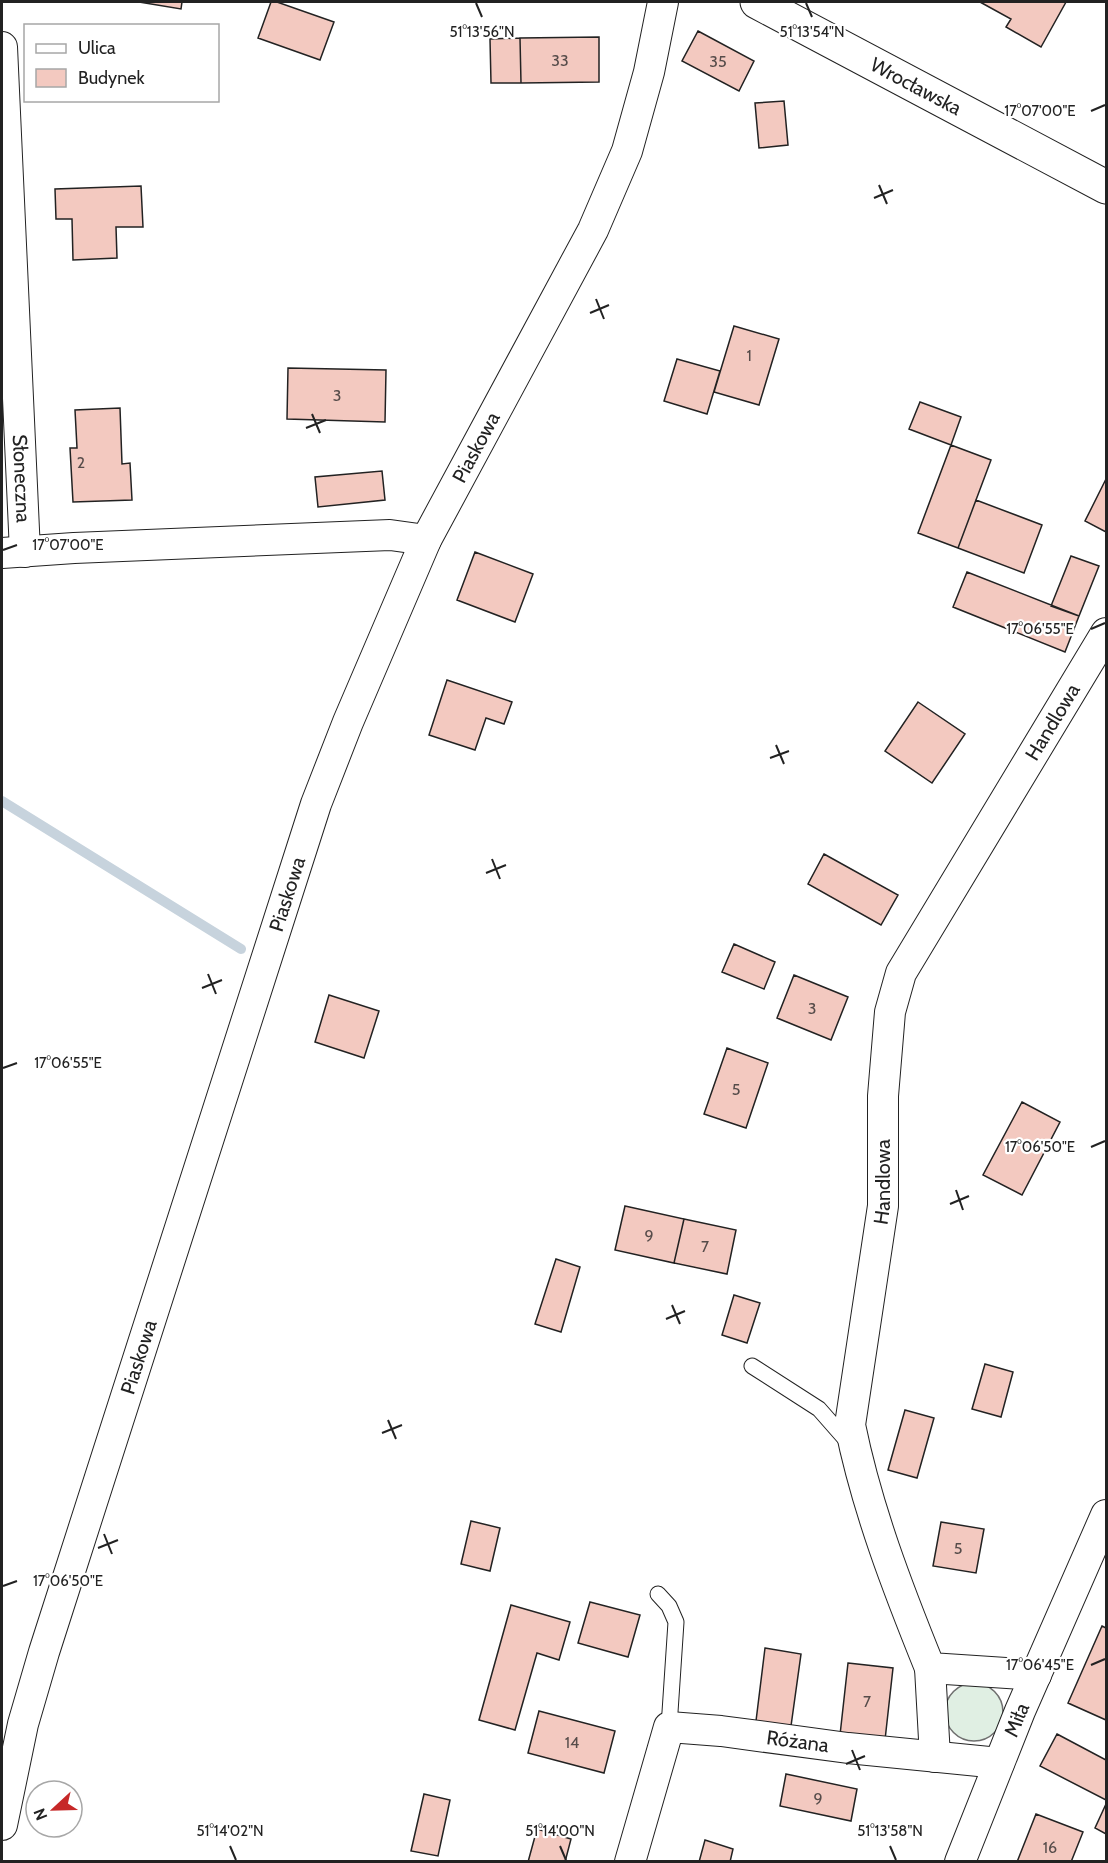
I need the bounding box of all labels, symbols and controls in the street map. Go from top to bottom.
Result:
text: 51°13'56"N [450,23,514,41]
text: 51°13'54"N [780,23,844,41]
legend [24,24,219,102]
text: Ulica [78,37,116,59]
house number: 33 [551,51,569,70]
house number: 35 [709,52,727,71]
street label: Wrocławska [866,52,966,120]
text: Budynek [78,67,145,89]
text: 17°07'00"E [1004,102,1076,120]
house number: 1 [746,346,752,365]
house number: 3 [333,386,341,405]
street label: Piaskowa [447,407,505,487]
street label: Słoneczna [8,434,36,524]
house number: 2 [77,453,85,472]
text: 17°07'00"E [32,536,104,554]
text: 17°06'55"E [1006,620,1074,638]
street label: Handlowa [1020,679,1085,765]
street label: Piaskowa [264,854,310,934]
house number: 3 [808,999,816,1018]
text: 17°06'55"E [34,1054,102,1072]
house number: 5 [732,1080,740,1099]
text: 17°06'50"E [1005,1138,1075,1156]
street label: Handlowa [868,1139,895,1226]
house number: 9 [644,1226,654,1245]
house number: 7 [701,1237,709,1256]
street label: Piaskowa [115,1316,162,1397]
house number: 5 [954,1539,962,1558]
text: 17°06'50"E [33,1572,103,1590]
text: 17°06'45"E [1006,1656,1074,1674]
house number: 7 [863,1692,871,1711]
street label: Miła [999,1699,1034,1740]
street label: Różana [765,1725,831,1757]
house number: 14 [565,1733,579,1752]
north arrow [24,1779,84,1839]
house number: 9 [813,1789,823,1808]
text: N [30,1806,51,1823]
text: 51°14'02"N [196,1822,264,1840]
text: 51°14'00"N [525,1822,595,1840]
text: 51°13'58"N [857,1822,923,1840]
house number: 16 [1043,1838,1057,1857]

